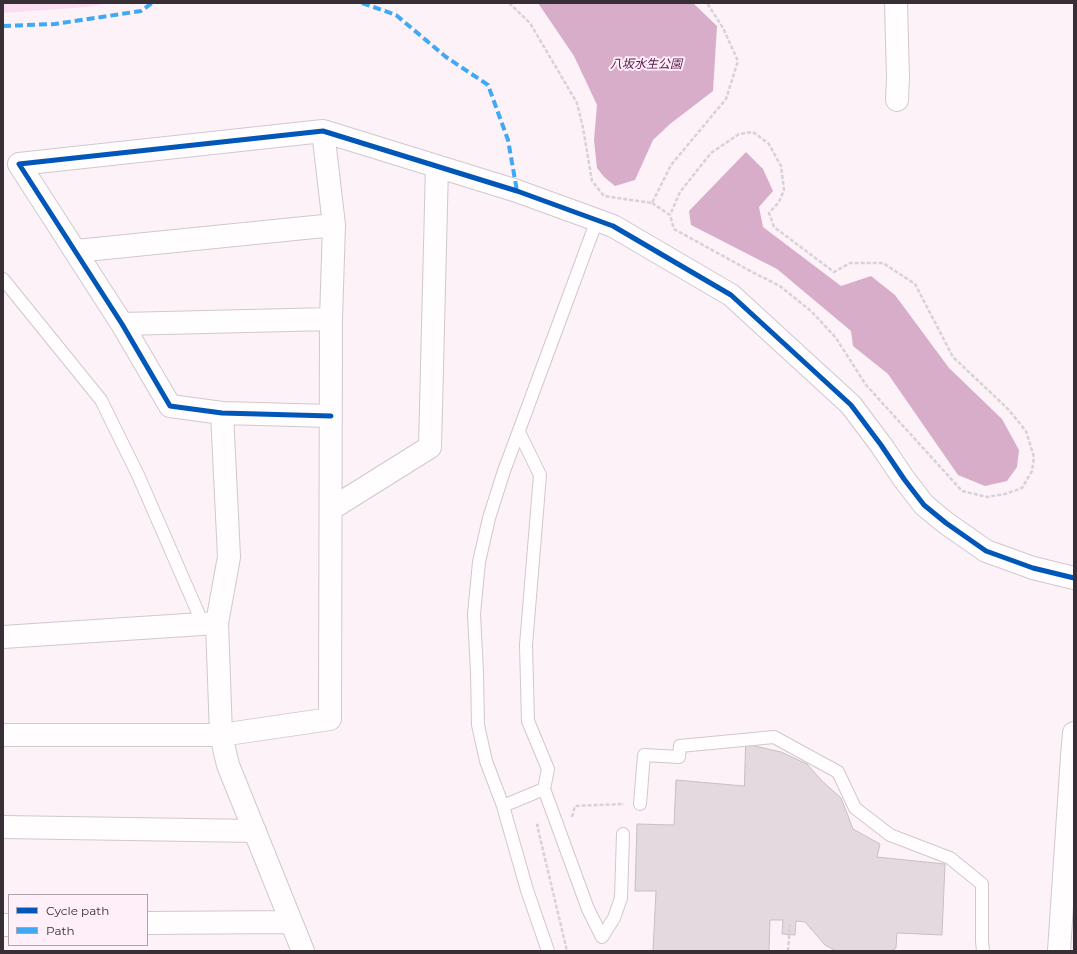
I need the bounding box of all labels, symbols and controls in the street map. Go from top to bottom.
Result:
water label: 八坂水生公園 [610,57,682,71]
legend [8,894,148,946]
text: Cycle path [46,903,109,918]
text: Path [46,923,75,938]

